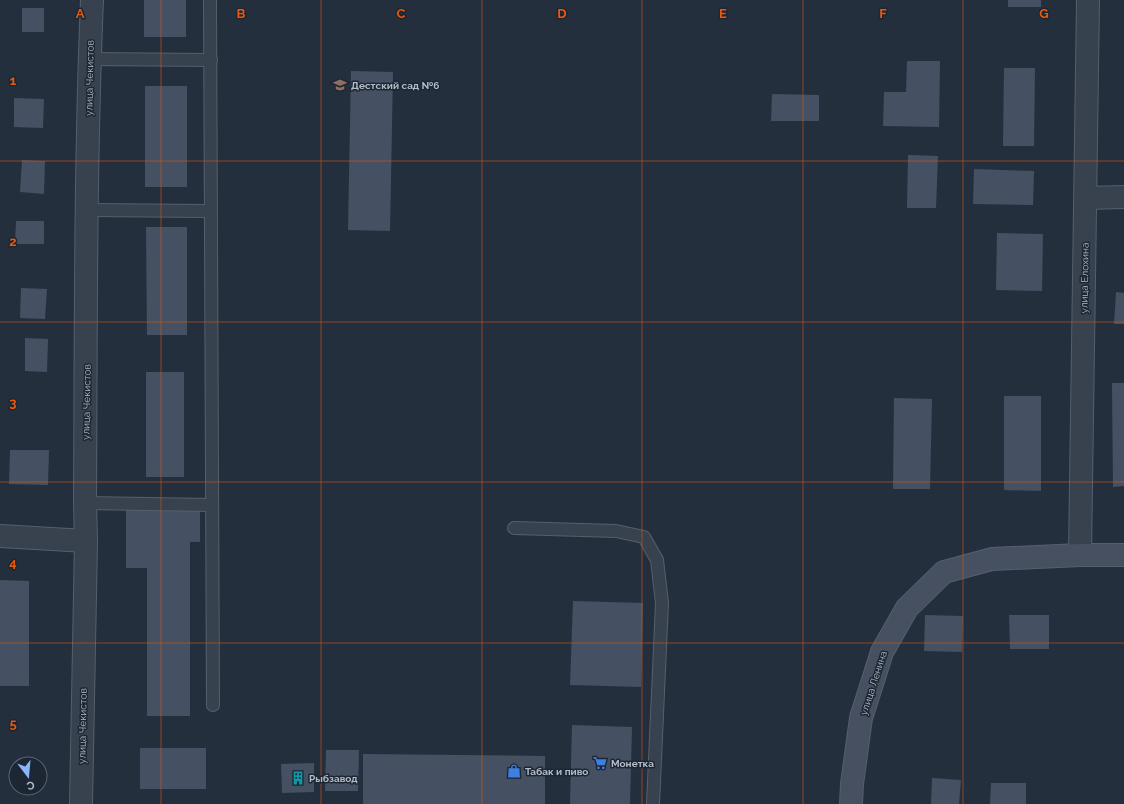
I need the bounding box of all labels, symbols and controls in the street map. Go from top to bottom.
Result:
text: A [76,6,85,21]
text: B [237,6,246,21]
text: C [397,6,406,21]
text: D [557,6,567,21]
text: E [719,6,727,21]
text: F [879,6,887,21]
text: G [1039,6,1049,21]
street label: улица Чекистов [83,40,96,116]
text: 1 [10,73,17,88]
school or university icon: Дестский сад №6 [332,77,348,93]
place label: Дестский сад №6 [351,80,439,91]
text: 2 [9,234,17,249]
street label: улица Елохина [1078,242,1091,314]
street label: улица Чекистов [80,364,93,440]
text: 3 [9,395,17,410]
text: 4 [9,555,17,570]
street label: улица Ленина [858,650,889,717]
street label: улица Чекистов [76,688,89,764]
text: 5 [9,716,17,731]
supermarket icon: Монетка [592,755,608,771]
north arrow [8,756,48,796]
place label: Монетка [611,758,654,769]
shop icon: Табак и пиво [506,763,522,779]
place label: Табак и пиво [525,766,588,777]
building icon: Рыбзавод [290,770,306,786]
place label: Рыбзавод [309,773,358,784]
text: С [25,778,36,793]

